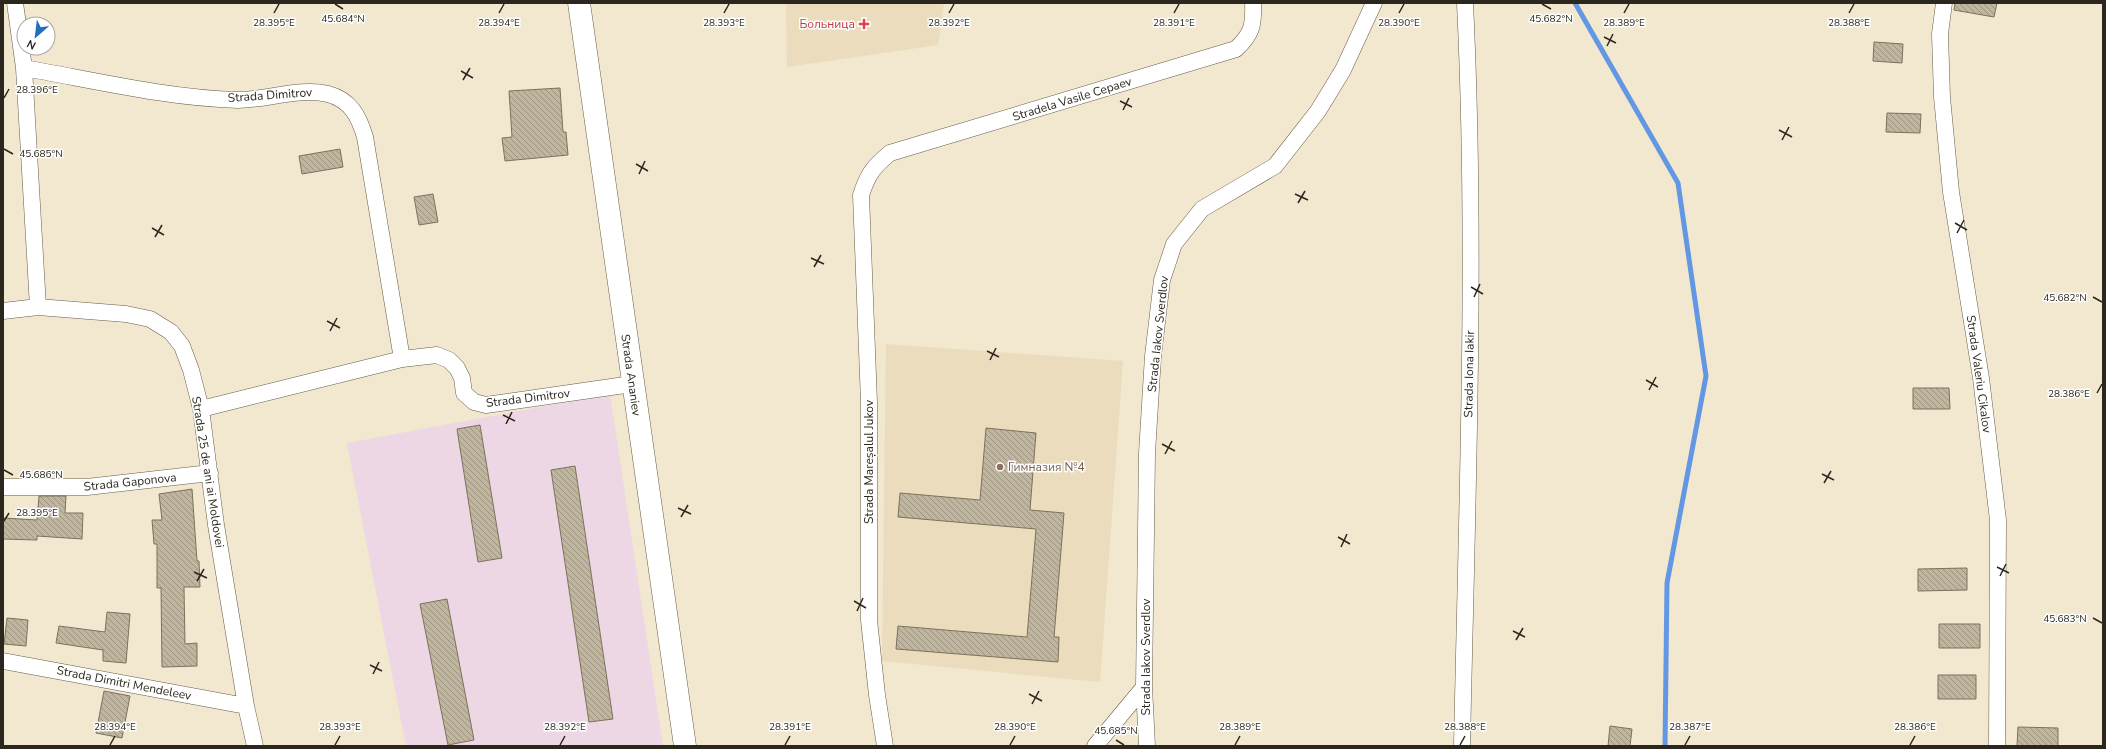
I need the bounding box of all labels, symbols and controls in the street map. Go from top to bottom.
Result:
text: 45.684°N [321,12,365,26]
text: 45.682°N [1529,12,1573,26]
north arrow [16,16,56,56]
text: 28.395°E [253,16,295,30]
text: 28.394°E [478,16,520,30]
text: 28.393°E [703,16,745,30]
place label: Больница [799,16,855,32]
text: 28.392°E [928,16,970,30]
text: 28.391°E [1153,16,1195,30]
text: 28.390°E [1378,16,1420,30]
text: 28.389°E [1603,16,1645,30]
text: 28.388°E [1828,16,1870,30]
marker: Больница [858,18,870,30]
text: N [24,36,39,53]
street label: Stradela Vasile Cepaev [1010,73,1134,125]
text: 28.396°E [16,83,58,97]
street label: Strada Dimitrov [227,84,314,106]
text: 45.685°N [19,147,63,161]
street label: Strada Iakov Sverdlov [1144,274,1172,393]
text: 45.682°N [2043,291,2087,305]
street label: Strada Valeriu Cikalov [1963,314,1995,435]
street label: Strada Iona Iakir [1460,330,1478,418]
street label: Strada Ananiev [617,333,645,418]
street label: Strada Dimitrov [485,385,572,411]
text: 28.386°E [2048,387,2090,401]
street label: Strada 25 de ani ai Moldovei [188,395,228,549]
street label: Strada Mareșalul Jukov [861,399,877,524]
place label: Гимназия №4 [1008,459,1085,475]
marker: Гимназия №4 [995,462,1005,472]
text: 45.686°N [19,468,63,482]
street label: Strada Gaponova [83,469,177,495]
text: 28.395°E [16,506,58,520]
street label: Strada Iakov Sverdlov [1138,598,1154,715]
text: 45.683°N [2043,612,2087,626]
street label: Strada Dimitri Mendeleev [55,662,194,704]
text: 28.394°E [94,720,136,734]
text: 28.393°E [319,720,361,734]
text: 28.392°E [544,720,586,734]
text: 28.391°E [769,720,811,734]
text: 28.390°E [994,720,1036,734]
text: 28.389°E [1219,720,1261,734]
text: 28.388°E [1444,720,1486,734]
text: 28.387°E [1669,720,1711,734]
text: 28.386°E [1894,720,1936,734]
text: 45.685°N [1094,724,1138,738]

